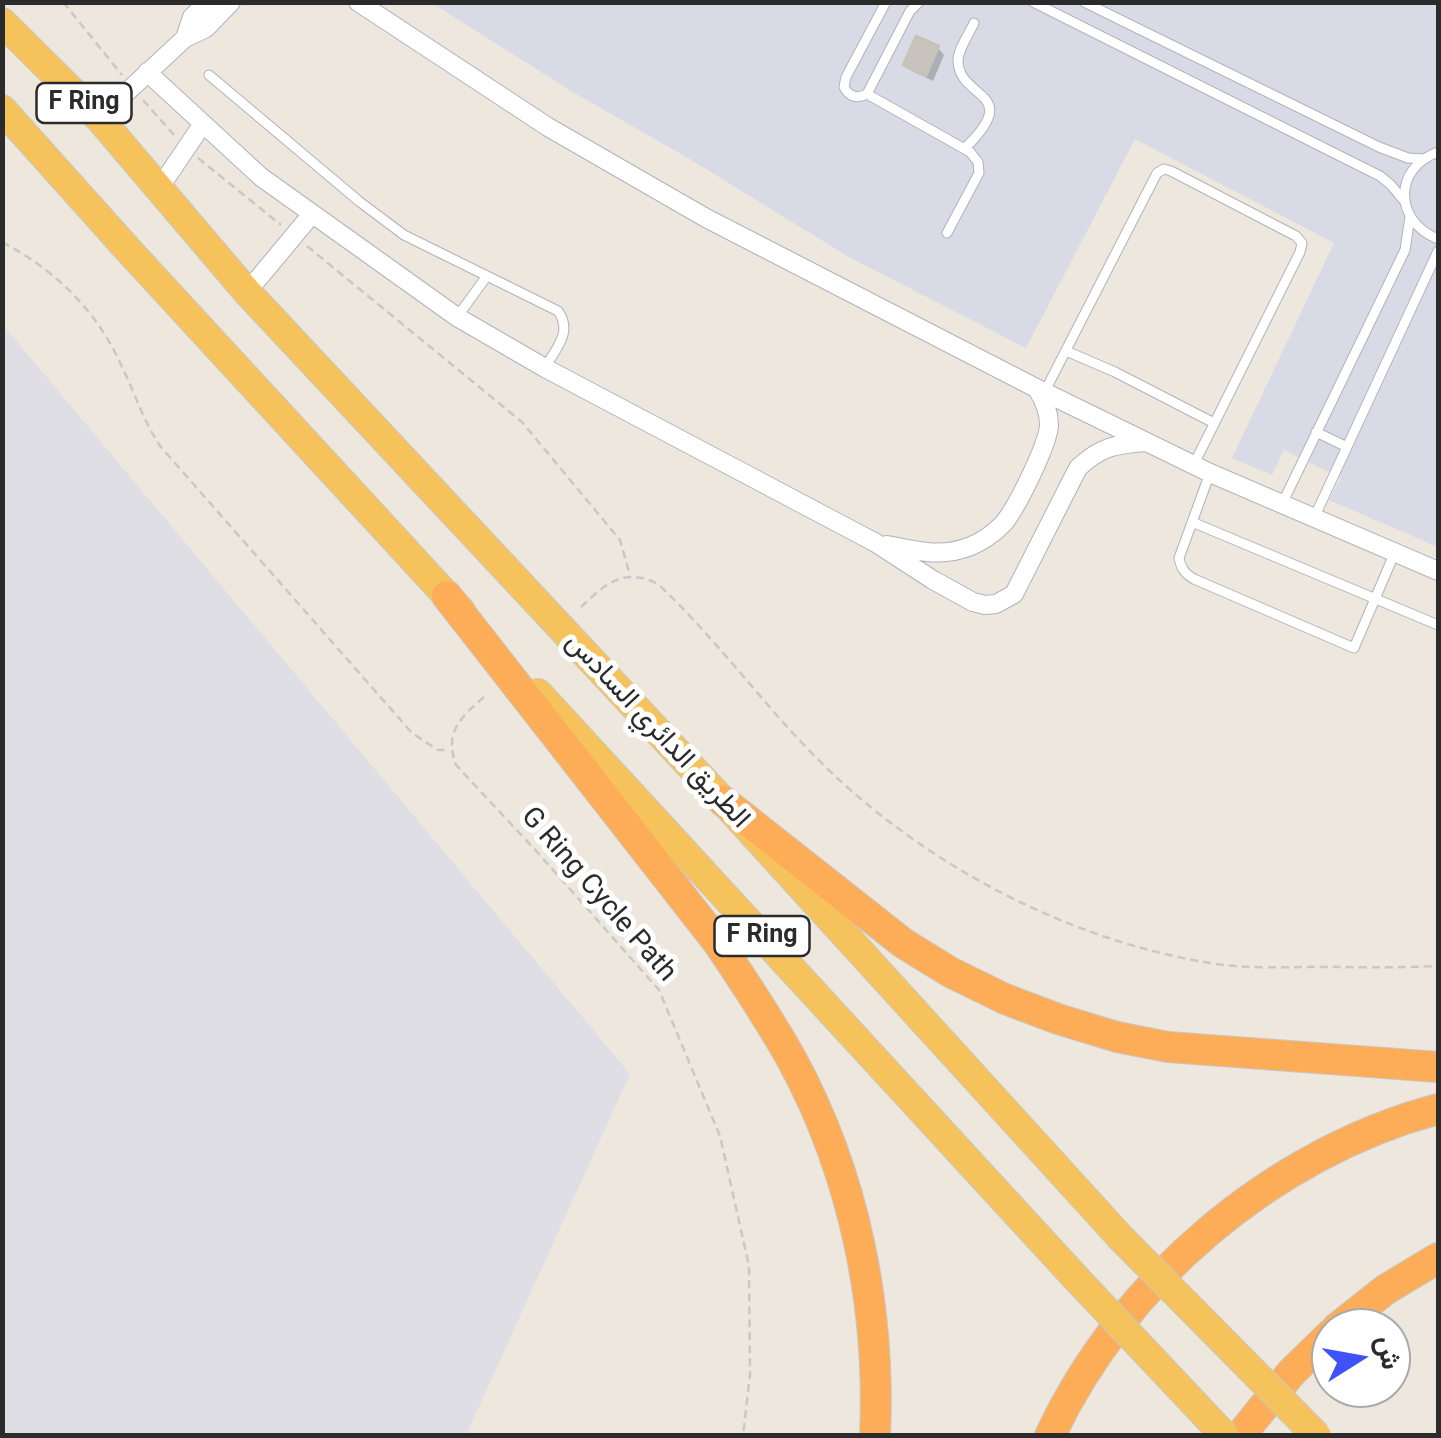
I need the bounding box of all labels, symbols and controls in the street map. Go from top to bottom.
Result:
road number: F Ring [36,83,132,123]
street label: الطريق الدائري السادس [558,626,756,836]
street label: G Ring Cycle Path [513,801,683,989]
road number: F Ring [714,916,810,956]
north arrow [1311,1308,1411,1408]
text: ش [1370,1333,1408,1372]

